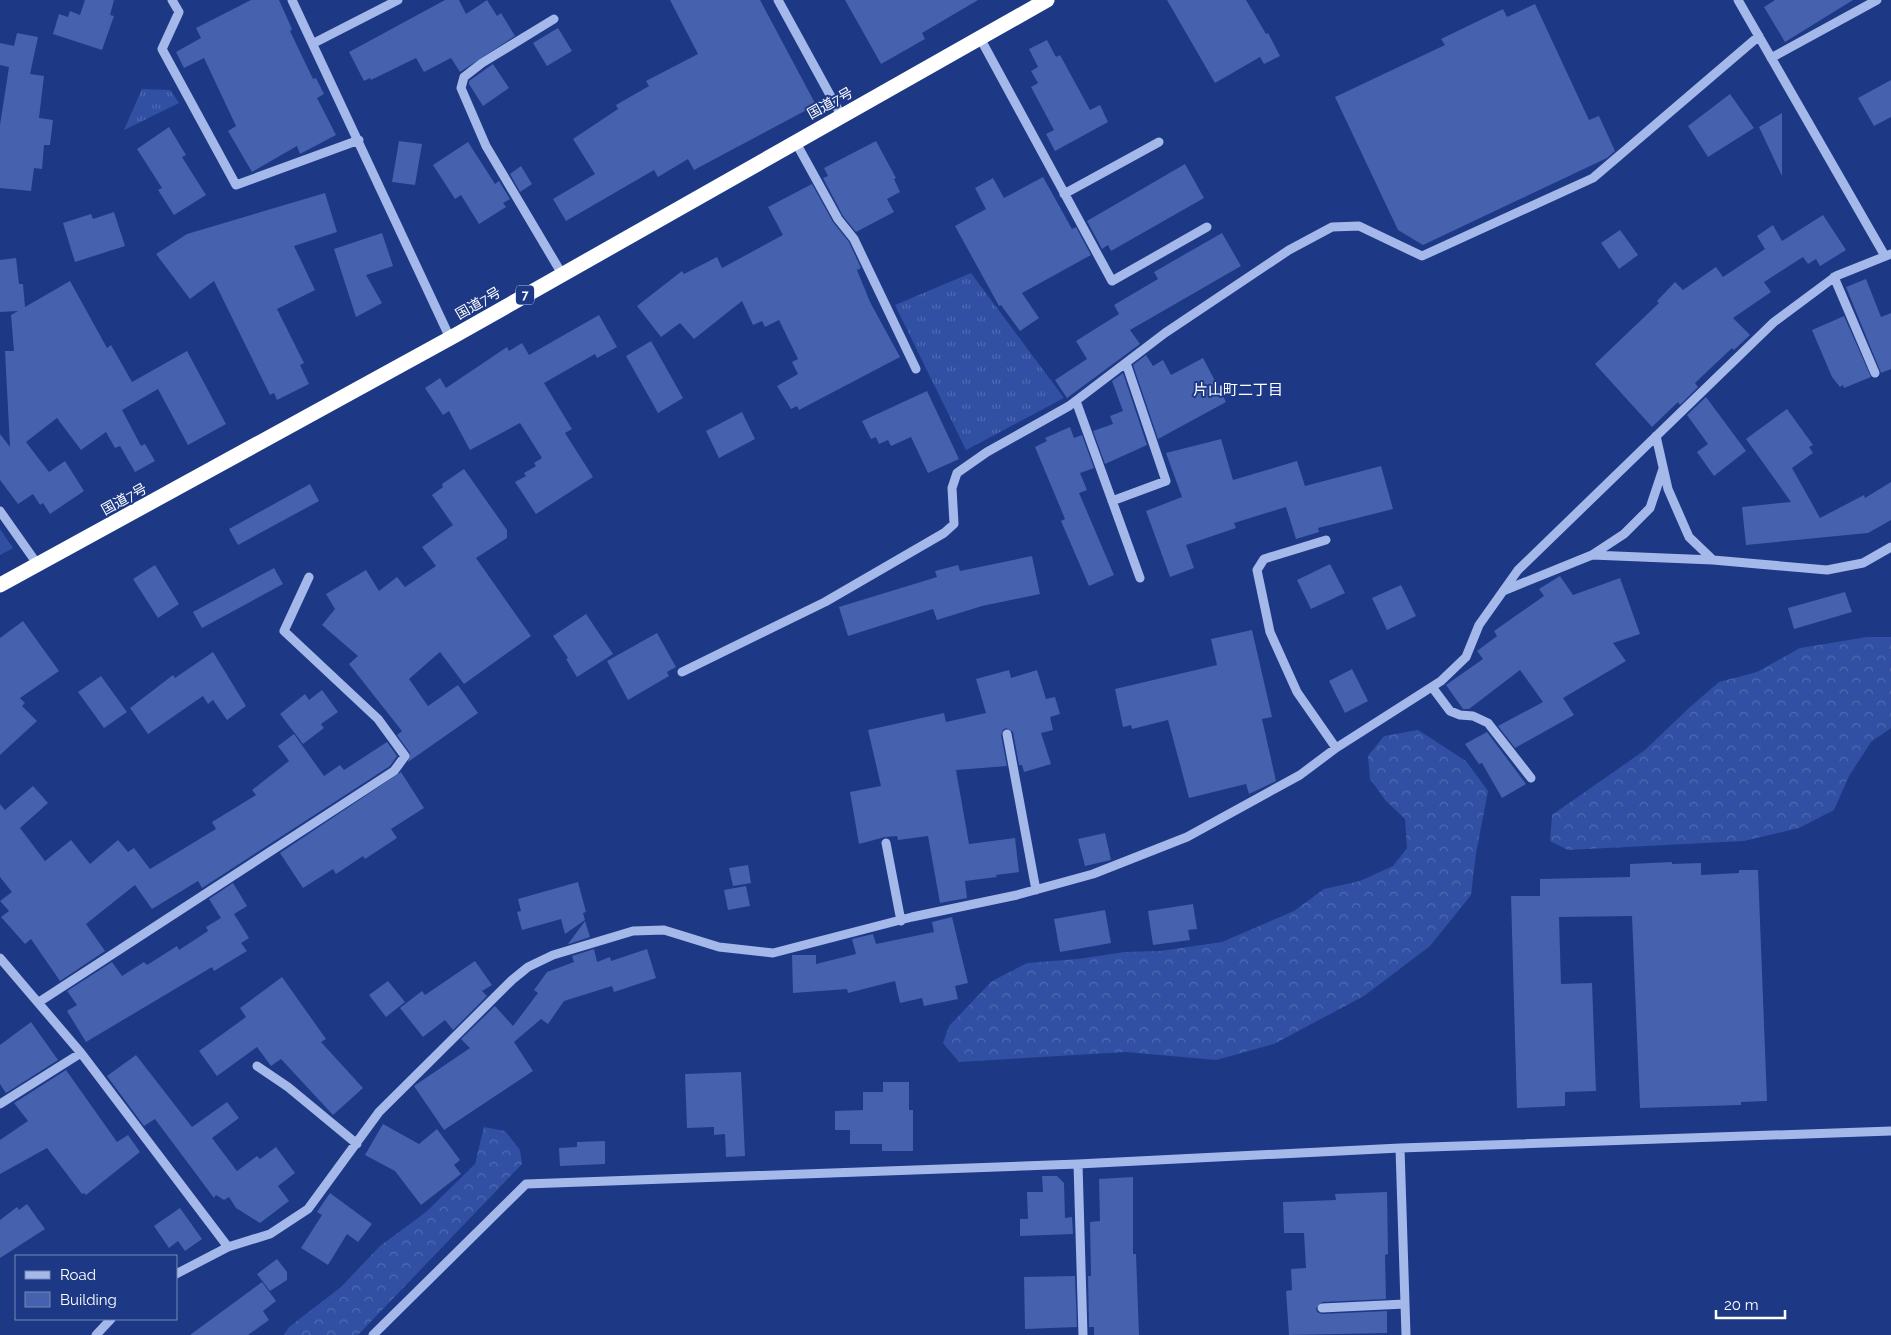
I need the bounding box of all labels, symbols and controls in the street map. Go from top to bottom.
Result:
street label: 国道7号 [804,84,856,122]
street label: 国道7号 [453,284,503,322]
road number: 7 [516,286,534,304]
district label: 片山町二丁目 [1193,381,1283,399]
street label: 国道7号 [98,480,150,518]
legend [15,1255,178,1320]
text: Road [60,1266,96,1284]
scale bar [1716,1288,1785,1320]
text: Building [60,1291,117,1309]
text: 20 m [1724,1296,1759,1314]

